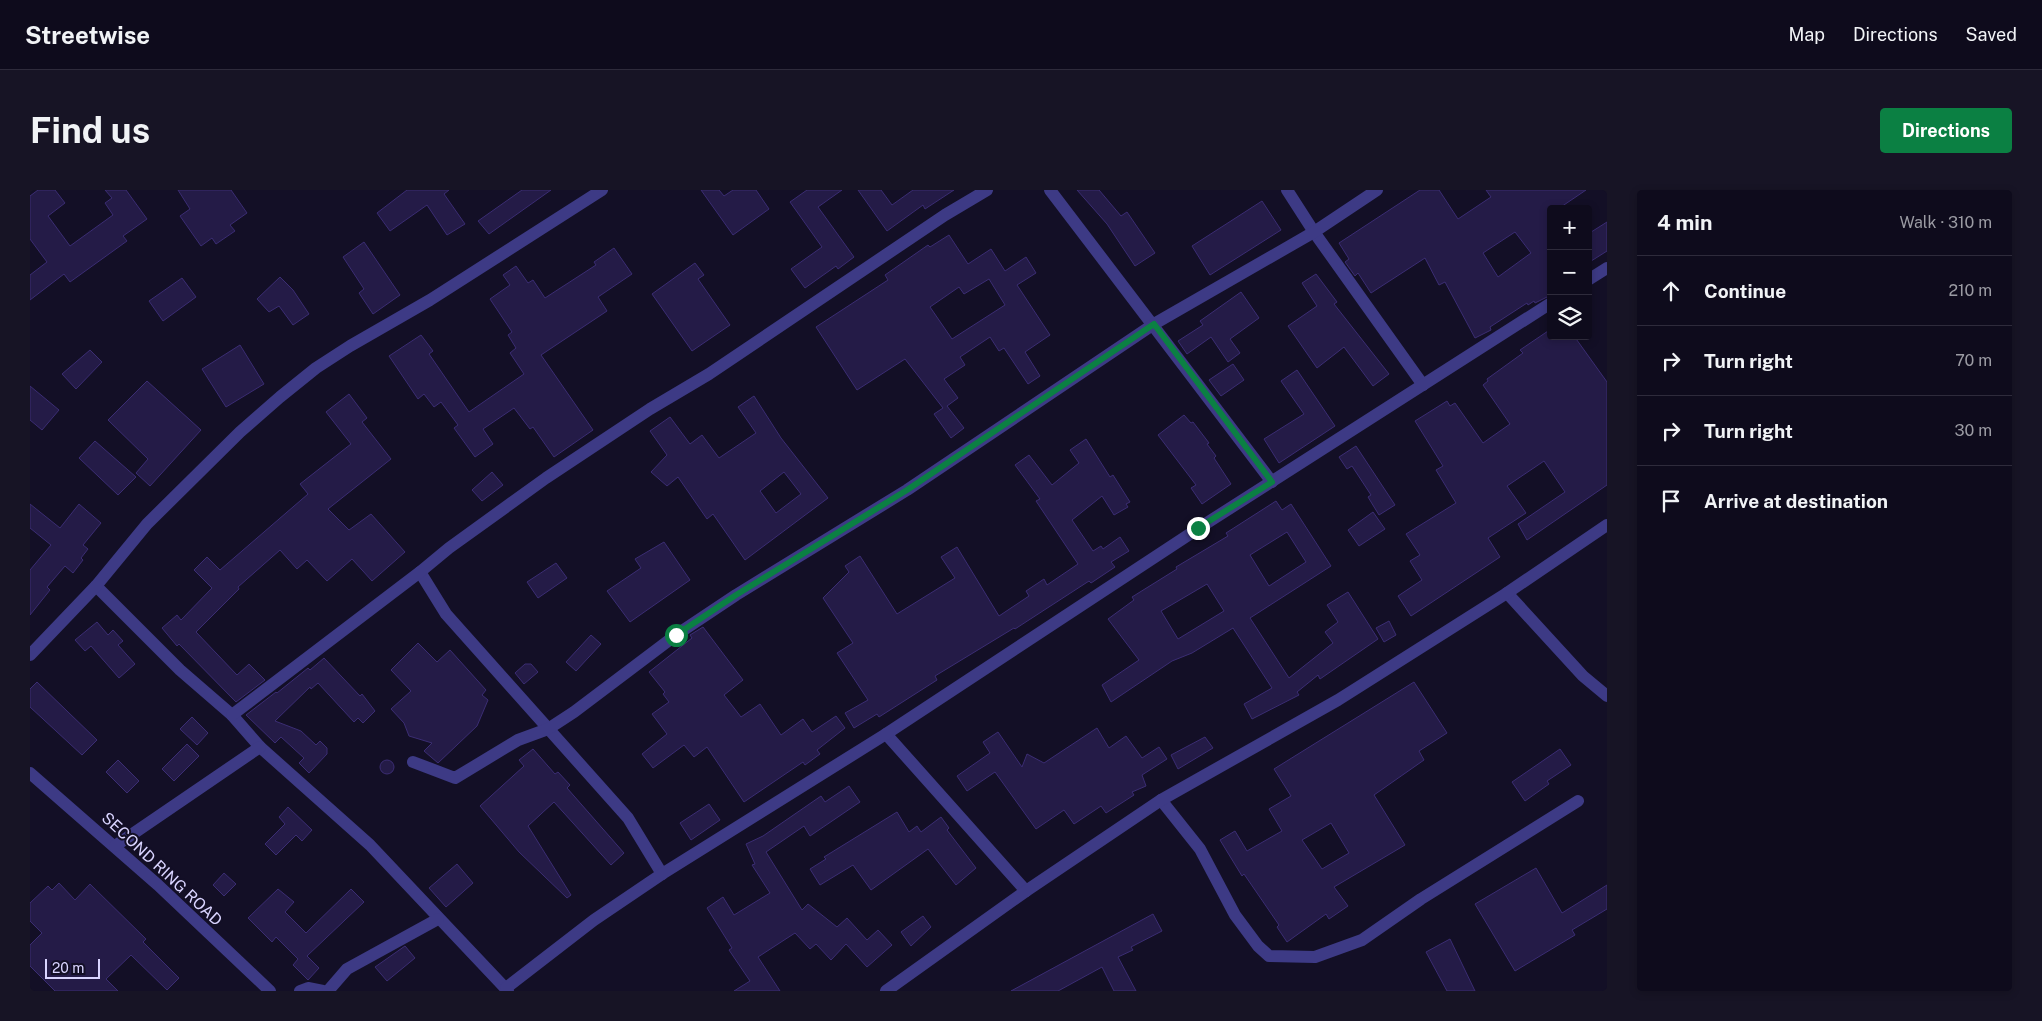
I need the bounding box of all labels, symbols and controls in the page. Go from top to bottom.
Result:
text: Streetwise [25,21,150,49]
text: Map [1788,24,1825,45]
text: Directions [1853,24,1938,45]
text: Saved [1966,24,2017,45]
button: Directions [1880,108,2012,153]
text: Find us [30,110,150,151]
map controls [1547,205,1592,340]
button: + [1547,205,1592,250]
text: 4 min [1657,210,1712,235]
text: Walk · 310 m [1899,213,1992,232]
button: − [1547,250,1592,295]
icon: ahead [1657,277,1685,305]
text: Continue [1704,280,1786,302]
text: 210 m [1948,281,1992,300]
button: layers [1547,295,1592,340]
icon: right [1657,347,1685,375]
text: Turn right [1704,350,1793,372]
text: 70 m [1955,351,1992,370]
icon: right [1657,417,1685,445]
text: Turn right [1704,420,1793,442]
text: 30 m [1955,421,1992,440]
icon: arrive [1657,487,1685,515]
text: Arrive at destination [1704,490,1888,512]
route end [1187,517,1210,540]
route start [665,624,688,647]
street label: SECOND RING ROAD [98,808,226,930]
scale bar [45,956,100,979]
text: 20 m [52,960,84,976]

